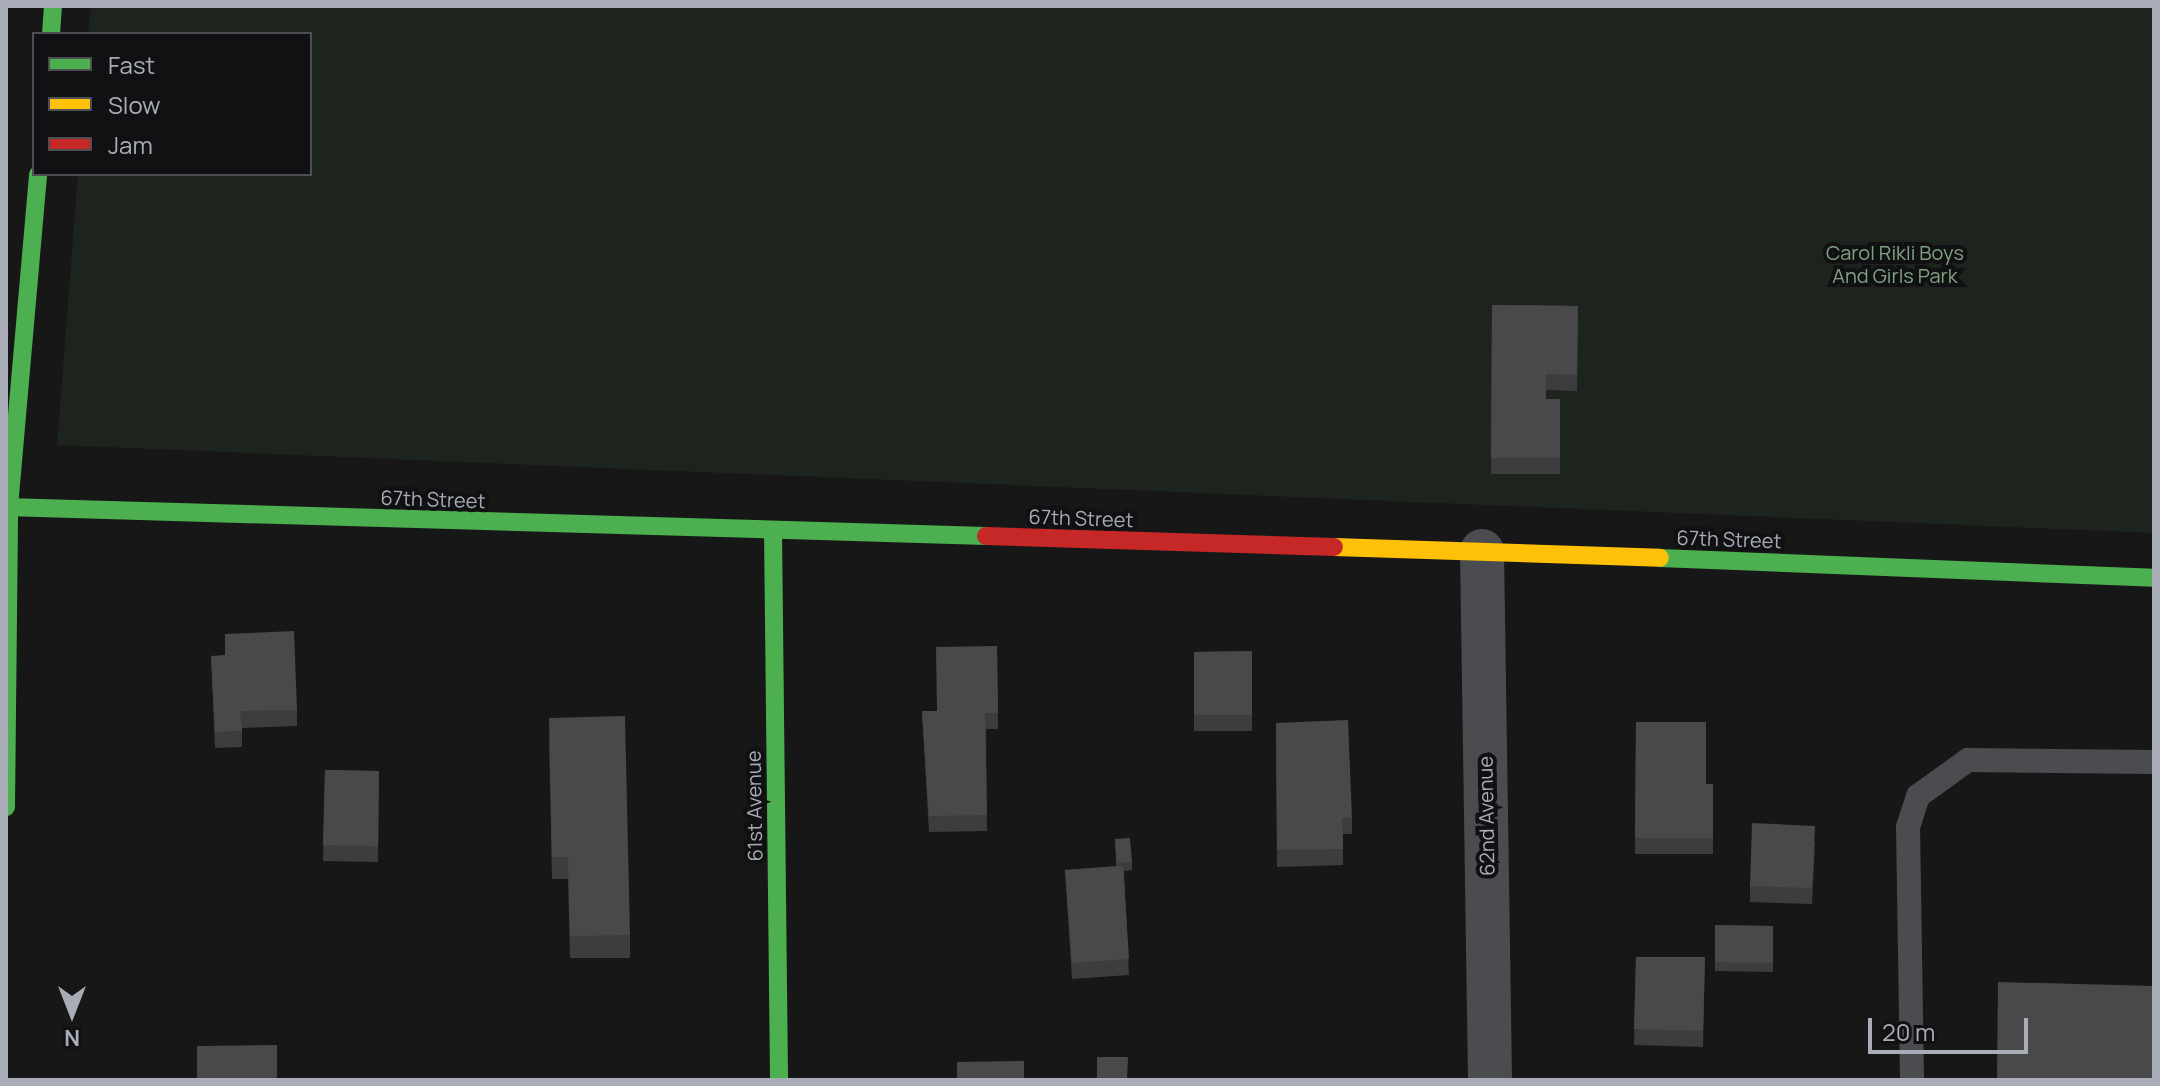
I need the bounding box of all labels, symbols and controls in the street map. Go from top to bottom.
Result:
legend [32,32,312,176]
text: Fast [108,48,155,81]
text: Slow [108,88,161,121]
text: Jam [108,128,153,161]
park label: Carol Rikli Boys And Girls Park [1826,241,1964,288]
street label: 67th Street [380,485,486,513]
street label: 67th Street [1028,504,1134,532]
street label: 67th Street [1676,525,1782,553]
street label: 61st Avenue [741,750,767,862]
street label: 62nd Avenue [1473,756,1499,876]
north arrow [32,974,112,1054]
scale bar [1872,1002,2032,1052]
text: 20 m [1882,1015,1935,1048]
text: N [64,1023,80,1053]

